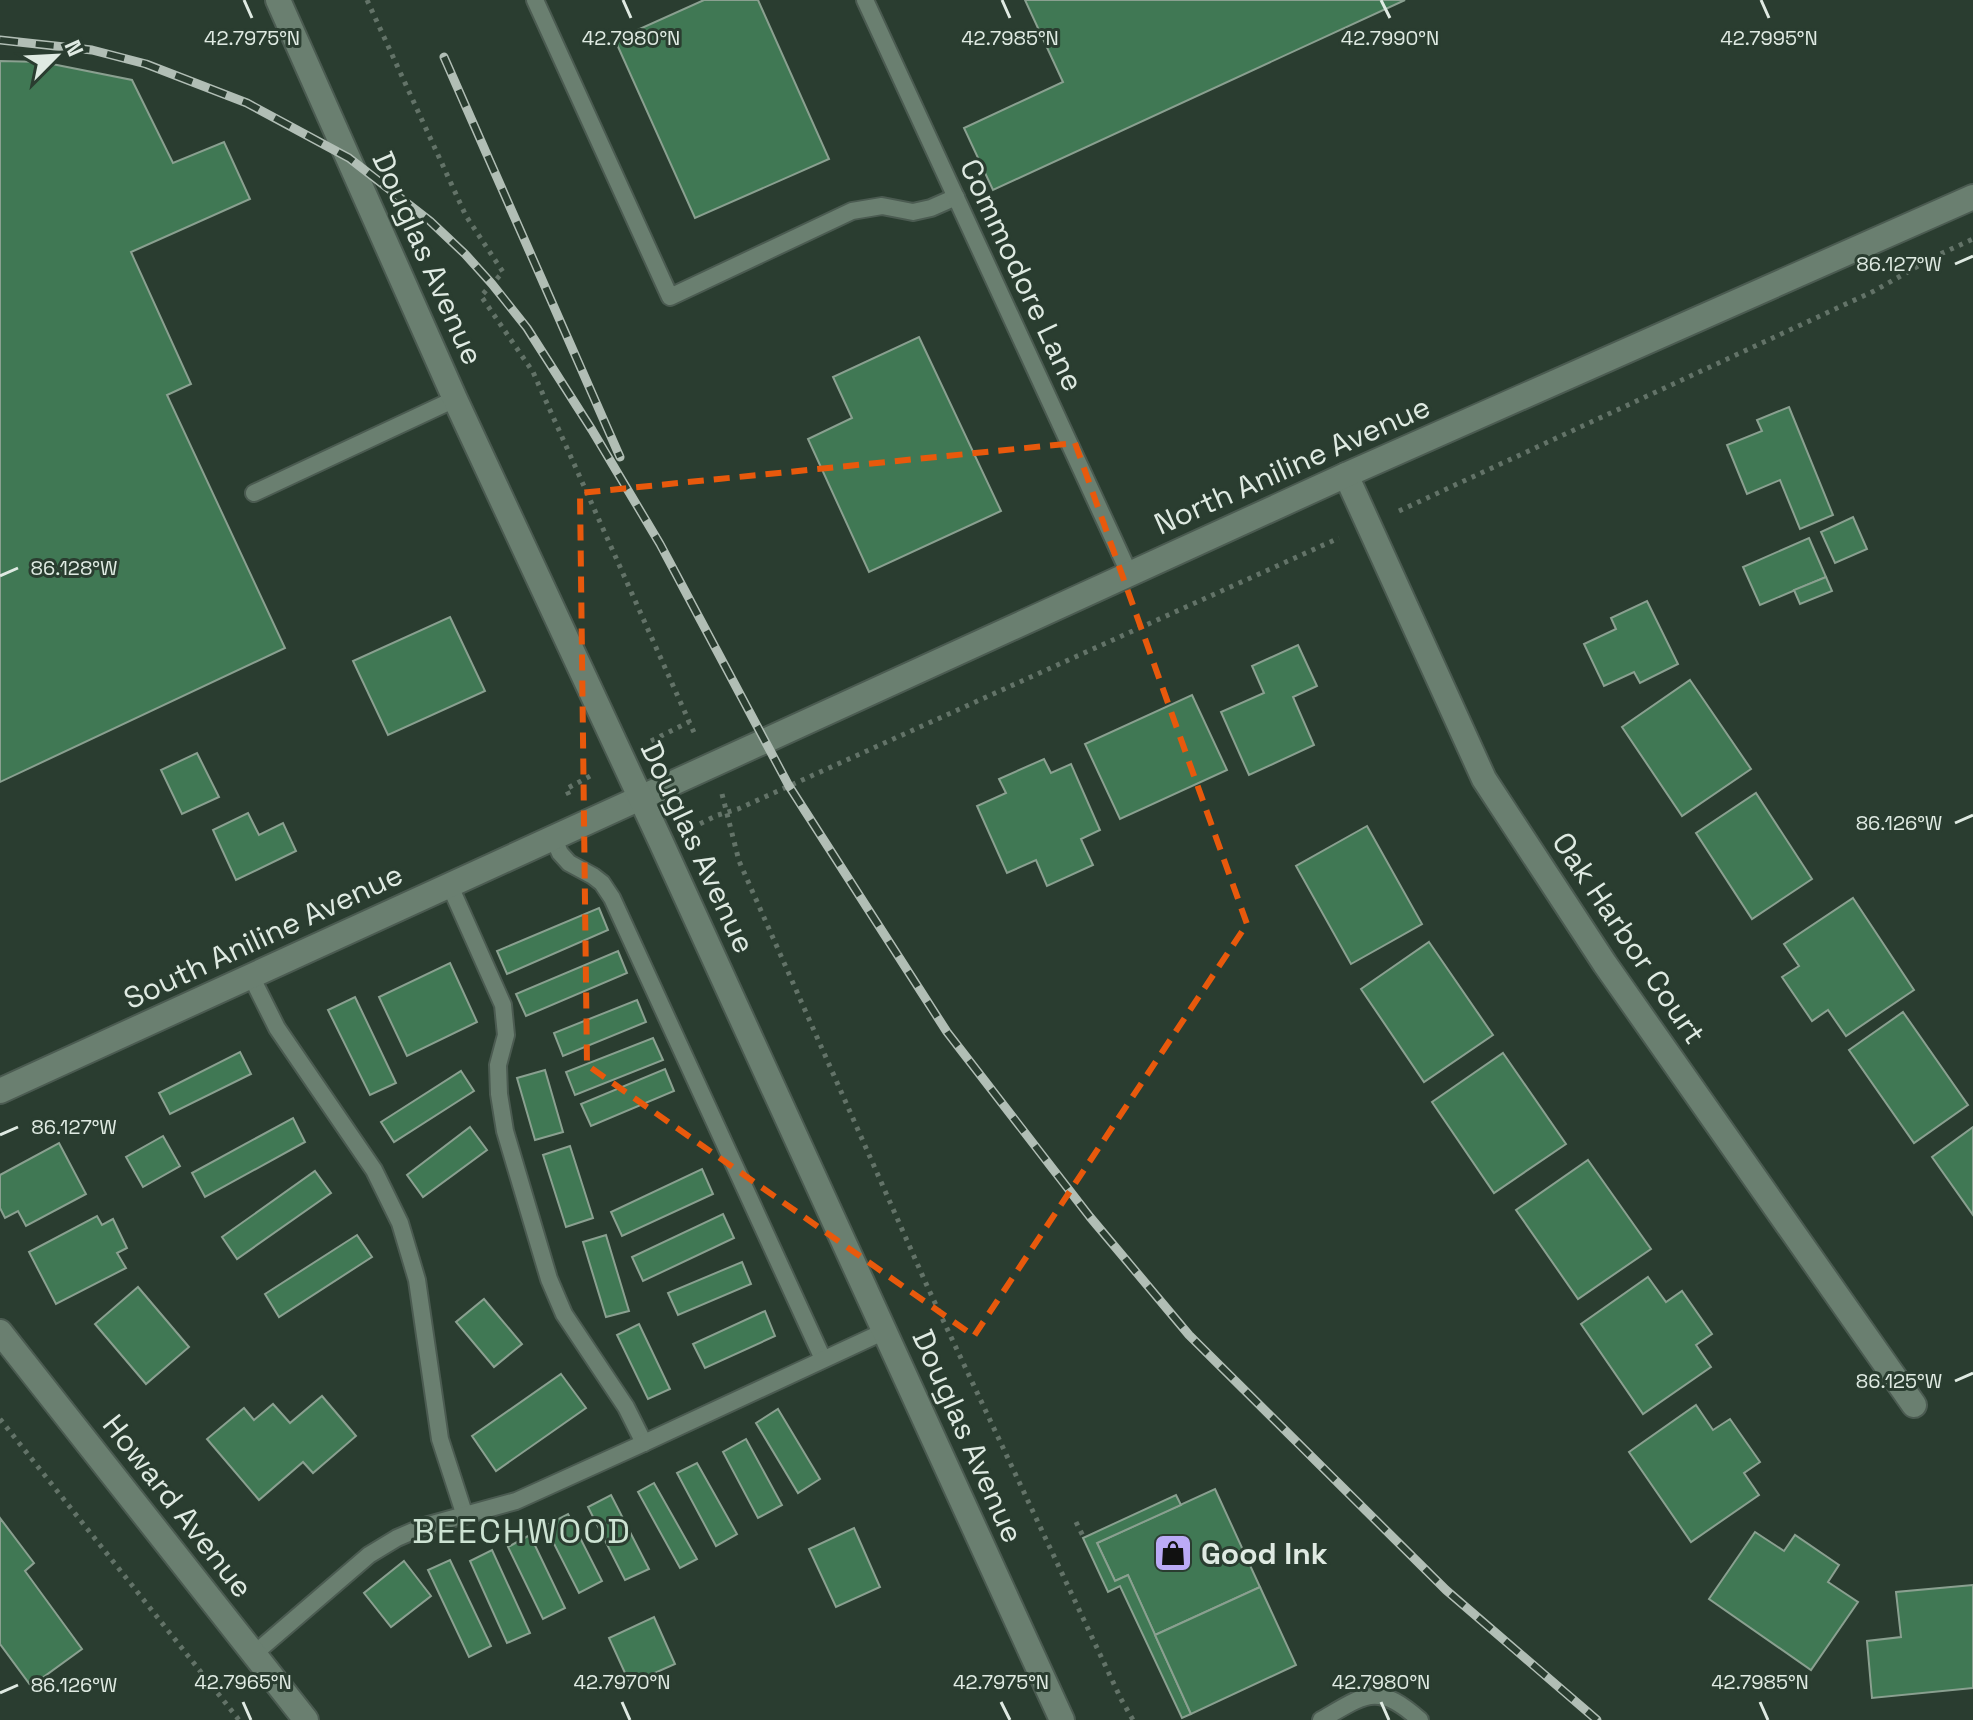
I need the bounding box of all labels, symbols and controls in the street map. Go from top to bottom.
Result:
north arrow [16,16,96,96]
text: 42.7975°N [204,25,300,51]
text: 42.7980°N [582,25,680,51]
text: 42.7985°N [961,25,1059,51]
text: 42.7990°N [1341,25,1439,51]
text: 42.7995°N [1720,25,1818,51]
text: N [58,35,90,60]
street label: Douglas Avenue [363,145,493,371]
street label: Commodore Lane [951,153,1093,397]
text: 86.127°W [1856,251,1942,277]
street label: North Aniline Avenue [1148,387,1436,543]
text: 86.128°W [31,555,117,581]
street label: Douglas Avenue [632,735,764,959]
text: 86.126°W [1856,810,1942,836]
street label: Oak Harbor Court [1544,824,1714,1052]
street label: South Aniline Avenue [117,854,409,1018]
text: 86.127°W [31,1114,117,1140]
street label: Douglas Avenue [903,1323,1033,1549]
text: 86.125°W [1856,1368,1942,1394]
street label: Howard Avenue [94,1406,262,1606]
district label: BEECHWOOD [412,1510,632,1553]
shop icon: Good Ink [1152,1532,1194,1574]
place label: Good Ink [1201,1534,1328,1573]
text: 42.7965°N [194,1669,292,1695]
text: 42.7970°N [574,1669,670,1695]
text: 42.7975°N [953,1669,1049,1695]
text: 42.7980°N [1332,1669,1430,1695]
text: 42.7985°N [1711,1669,1809,1695]
text: 86.126°W [31,1672,117,1698]

